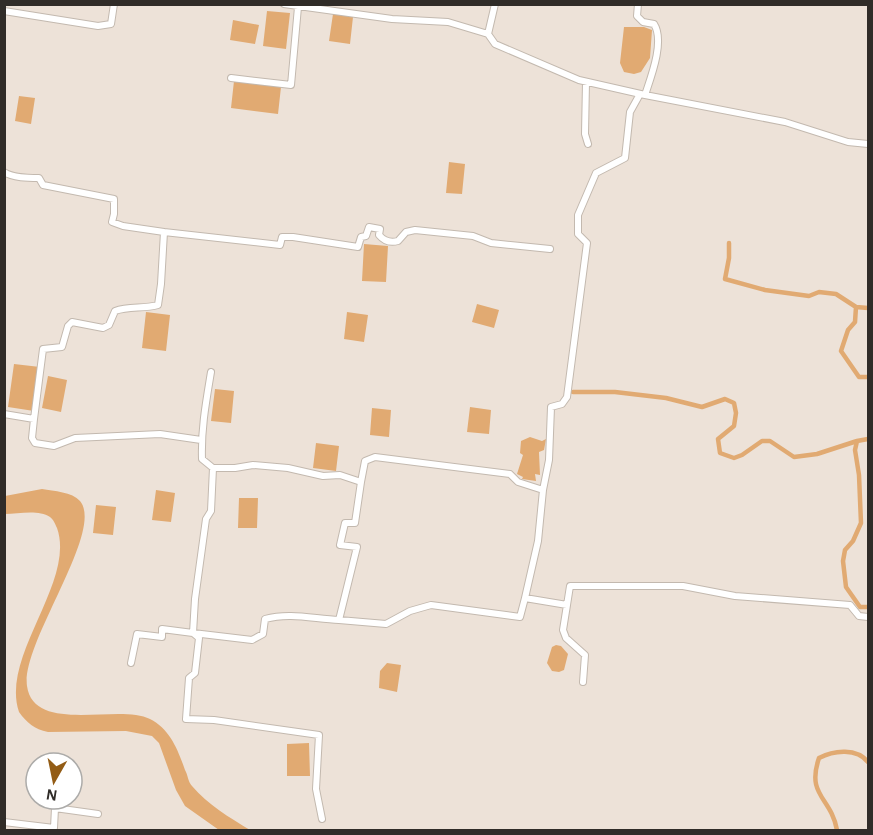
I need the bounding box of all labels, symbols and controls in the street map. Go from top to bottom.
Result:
north arrow [24,751,84,811]
text: N [45,786,59,804]

